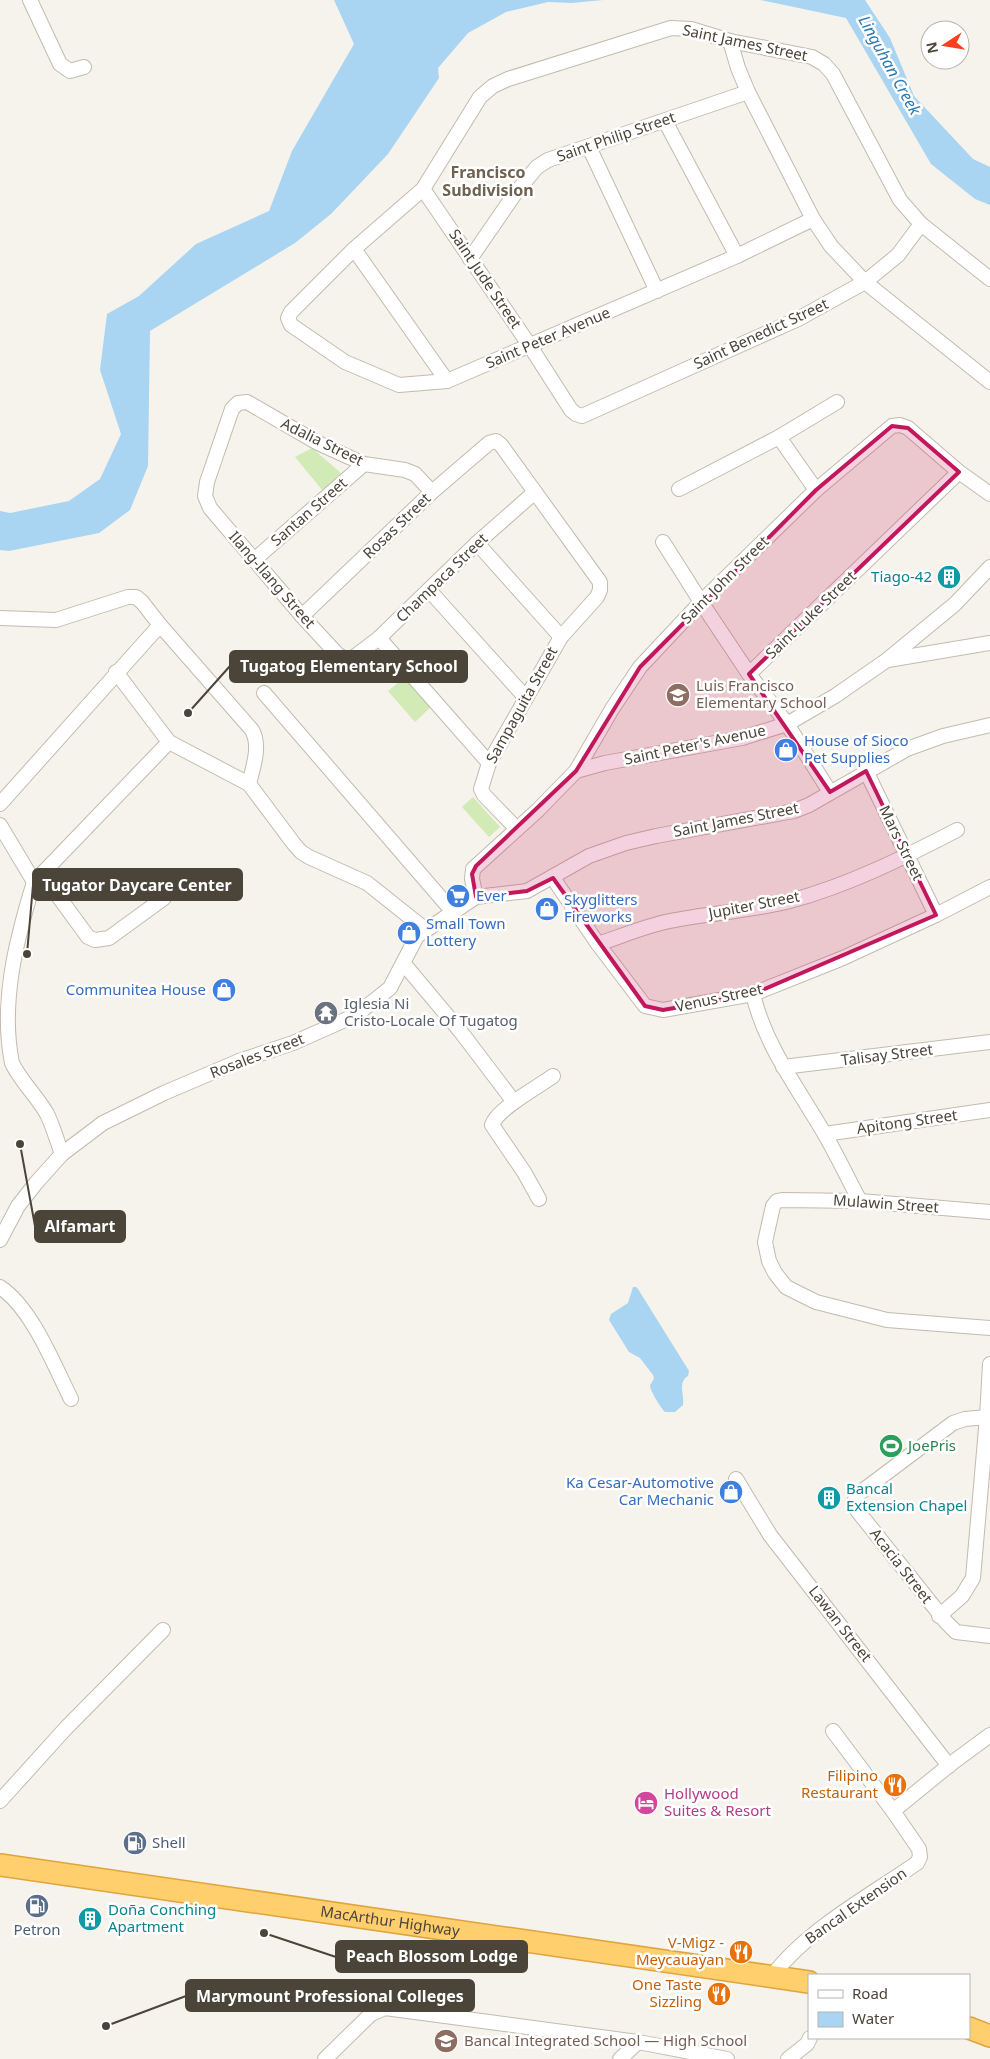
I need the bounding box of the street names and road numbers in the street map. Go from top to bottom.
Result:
street label: Saint James Street [681,19,810,65]
street label: Saint Philip Street [554,106,678,166]
street label: Saint Jude Street [445,225,527,333]
street label: Saint Benedict Street [690,293,832,373]
street label: Saint Peter Avenue [482,302,613,372]
street label: Adalia Street [278,413,367,470]
street label: Santan Street [266,472,351,550]
street label: Rosas Street [358,487,435,563]
street label: Ilang-Ilang Street [225,527,321,633]
street label: Champaca Street [391,528,492,626]
street label: Saint John Street [676,531,773,628]
street label: Saint Luke Street [761,566,860,663]
street label: Sampaguita Street [481,642,562,766]
street label: Saint Peter's Avenue [622,719,767,769]
street label: Saint James Street [672,797,801,841]
street label: Mars Street [875,802,929,884]
street label: Jupiter Street [705,885,802,923]
street label: Venus Street [673,978,765,1016]
street label: Rosales Street [207,1028,307,1082]
street label: Talisay Street [840,1038,934,1070]
street label: Apitong Street [855,1104,959,1138]
street label: Mulawin Street [833,1189,940,1217]
street label: Acacia Street [866,1524,938,1608]
street label: Lawan Street [805,1581,877,1666]
street label: Bancal Extension [801,1863,910,1948]
street label: MacArthur Highway [319,1900,461,1940]

